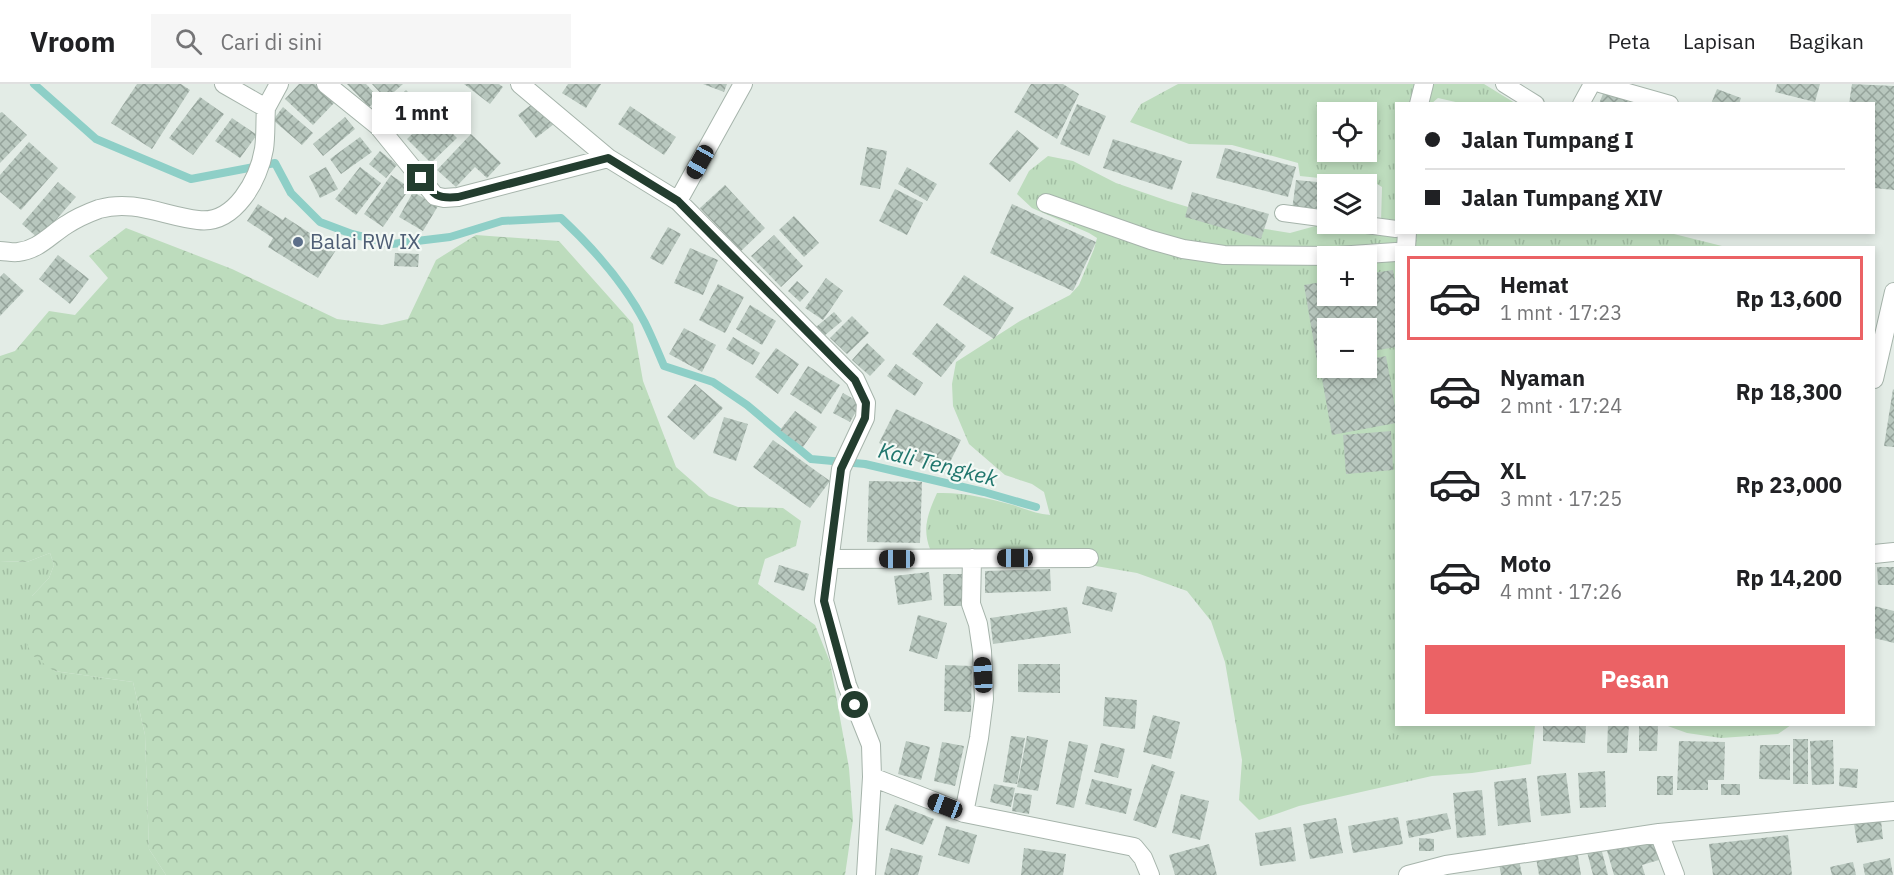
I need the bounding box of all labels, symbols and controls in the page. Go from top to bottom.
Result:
search box [151,14,571,68]
text: Vroom [30,23,115,60]
icon: search [172,25,205,58]
text: Cari di sini [220,27,322,56]
text: Peta [1608,27,1650,55]
text: Lapisan [1683,27,1756,55]
text: Bagikan [1789,27,1864,55]
callout: 1 mnt [372,91,470,133]
text: 1 mnt [394,99,449,126]
map controls [1317,102,1377,378]
button: locate [1317,102,1377,162]
text: Jalan Tumpang I [1461,125,1634,154]
car [683,142,717,182]
route end [407,164,434,191]
button: layers [1317,174,1377,234]
text: Jalan Tumpang XIV [1461,183,1663,212]
place label: Balai RW IX [310,227,420,255]
marker: Balai RW IX [291,235,305,249]
button: + [1317,246,1377,306]
text: Hemat [1500,270,1569,299]
icon: car [1428,271,1482,325]
text: Rp 13,600 [1736,284,1842,313]
text: 1 mnt · 17:23 [1500,299,1622,326]
button: − [1317,318,1377,378]
text: Nyaman [1500,363,1585,392]
icon: car [1428,364,1482,418]
text: Rp 18,300 [1736,377,1842,406]
text: 2 mnt · 17:24 [1500,392,1622,419]
water label: Kali Tengkek [876,435,1001,492]
text: XL [1500,456,1526,485]
icon: car [1428,457,1482,511]
text: Rp 23,000 [1736,470,1842,499]
text: 3 mnt · 17:25 [1500,485,1622,512]
car [997,549,1033,567]
text: Moto [1500,549,1551,578]
car [879,550,915,568]
icon: car [1428,550,1482,604]
text: Rp 14,200 [1736,563,1842,592]
text: 4 mnt · 17:26 [1500,578,1622,605]
button: Pesan [1425,645,1845,714]
car [973,657,993,693]
route start [841,691,868,718]
car [925,791,965,821]

